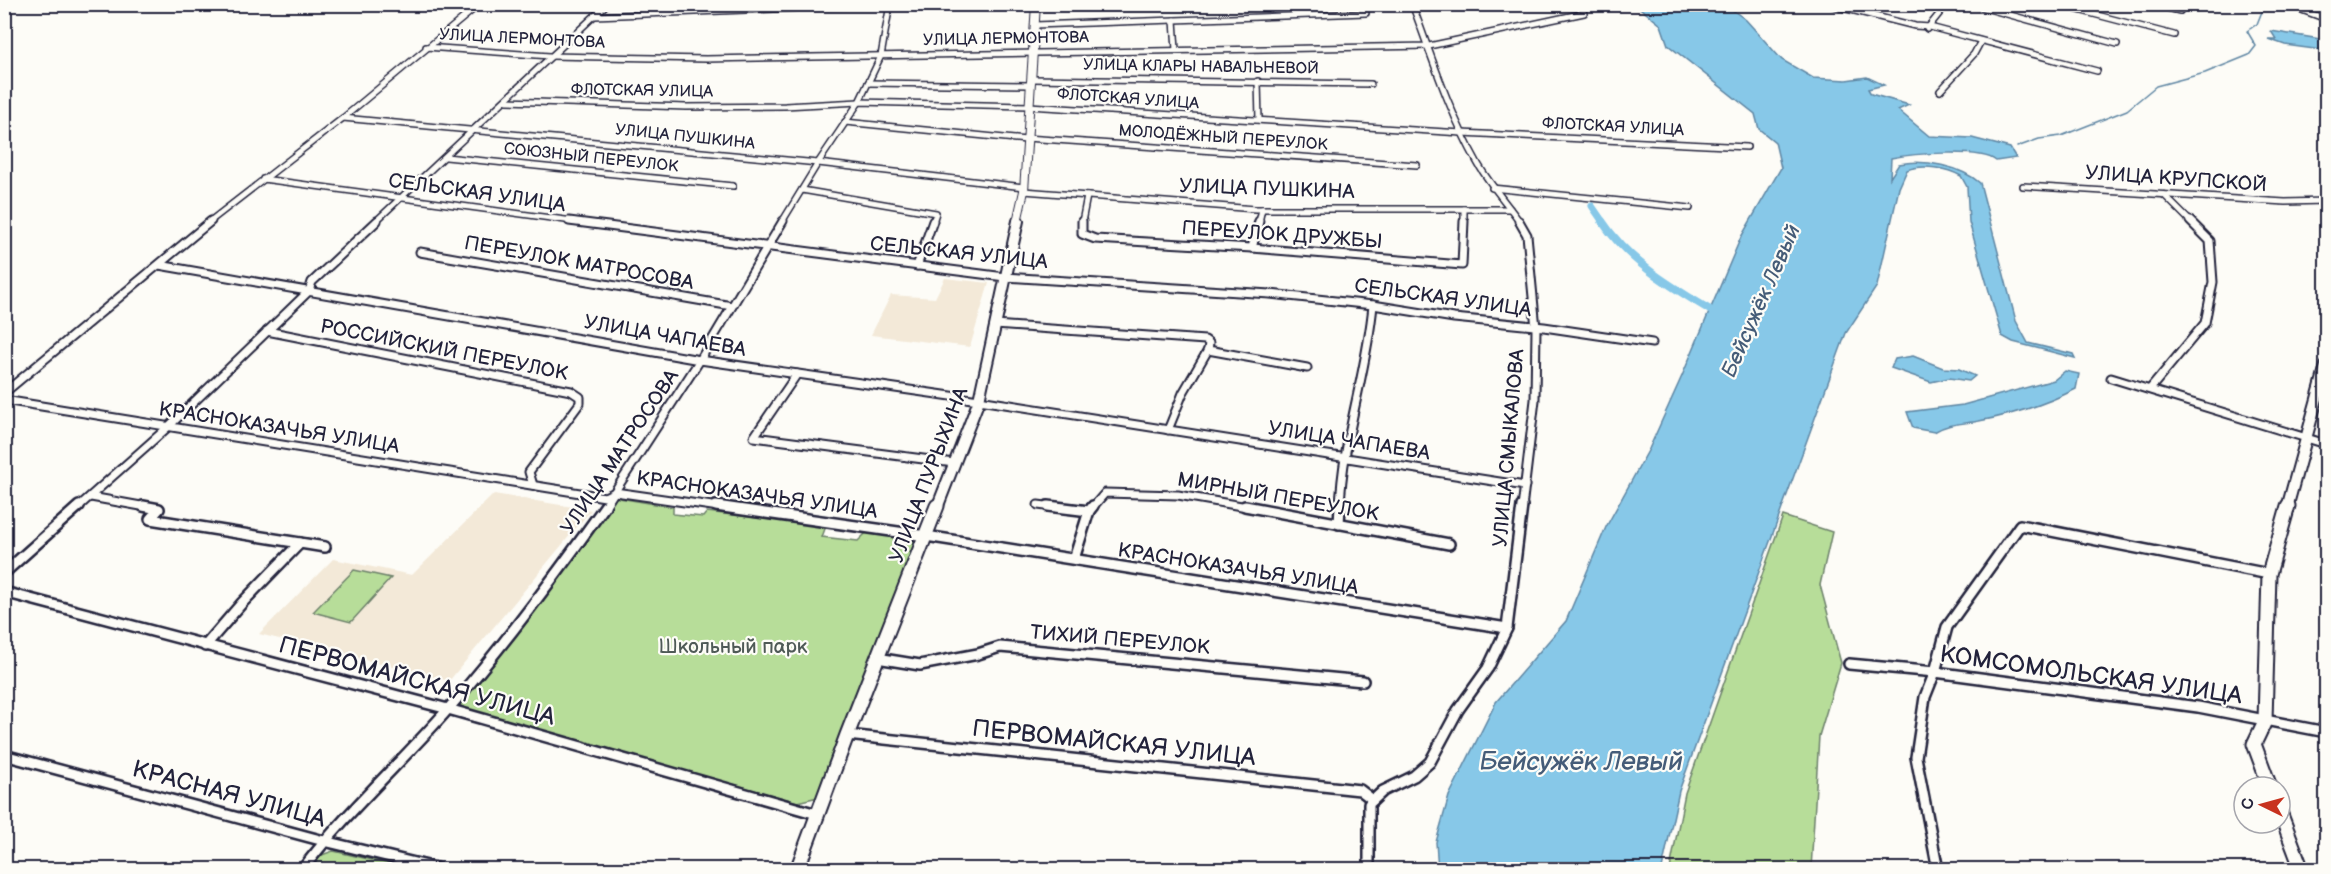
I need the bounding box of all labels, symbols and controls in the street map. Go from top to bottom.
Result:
street label: УЛИЦА ЛЕРМОНТОВА [439,25,606,53]
street label: УЛИЦА ЛЕРМОНТОВА [923,28,1089,50]
street label: УЛИЦА КЛАРЫ НАВАЛЬНЕВОЙ [1083,55,1319,79]
street label: ФЛОТСКАЯ УЛИЦА [571,80,714,102]
street label: ФЛОТСКАЯ УЛИЦА [1056,85,1200,113]
street label: ФЛОТСКАЯ УЛИЦА [1541,114,1685,140]
street label: УЛИЦА ПУШКИНА [614,120,756,154]
street label: МОЛОДЁЖНЫЙ ПЕРЕУЛОК [1118,120,1329,155]
street label: СОЮЗНЫЙ ПЕРЕУЛОК [503,139,680,177]
street label: УЛИЦА КРУПСКОЙ [2084,161,2268,197]
street label: СЕЛЬСКАЯ УЛИЦА [387,169,568,217]
street label: УЛИЦА ПУШКИНА [1179,174,1356,204]
street label: ПЕРЕУЛОК ДРУЖБЫ [1181,216,1383,254]
water label: Бейсужёк Левый [1716,221,1806,381]
street label: ПЕРЕУЛОК МАТРОСОВА [463,231,696,295]
street label: СЕЛЬСКАЯ УЛИЦА [869,232,1050,274]
street label: СЕЛЬСКАЯ УЛИЦА [1353,274,1534,322]
street label: УЛИЦА ЧАПАЕВА [582,310,749,362]
street label: РОССИЙСКИЙ ПЕРЕУЛОК [318,314,570,386]
street label: УЛИЦА СМЫКАЛОВА [1488,347,1530,548]
street label: УЛИЦА МАТРОСОВА [556,364,685,539]
street label: УЛИЦА ПУРЫХИНА [884,383,974,566]
street label: КРАСНОКАЗАЧЬЯ УЛИЦА [157,397,402,459]
street label: УЛИЦА ЧАПАЕВА [1266,416,1433,466]
street label: КРАСНОКАЗАЧЬЯ УЛИЦА [635,466,880,524]
street label: МИРНЫЙ ПЕРЕУЛОК [1176,467,1381,527]
street label: КРАСНОКАЗАЧЬЯ УЛИЦА [1116,538,1361,600]
street label: ТИХИЙ ПЕРЕУЛОК [1029,620,1211,660]
street label: ПЕРВОМАЙСКАЯ УЛИЦА [276,630,559,732]
park label: Школьный парк [659,635,808,659]
street label: КОМСОМОЛЬСКАЯ УЛИЦА [1938,639,2244,711]
street label: ПЕРВОМАЙСКАЯ УЛИЦА [971,714,1258,772]
water label: Бейсужёк Левый [1479,747,1683,778]
street label: КРАСНАЯ УЛИЦА [129,754,329,834]
north arrow [2232,775,2292,835]
text: С [2239,797,2259,810]

